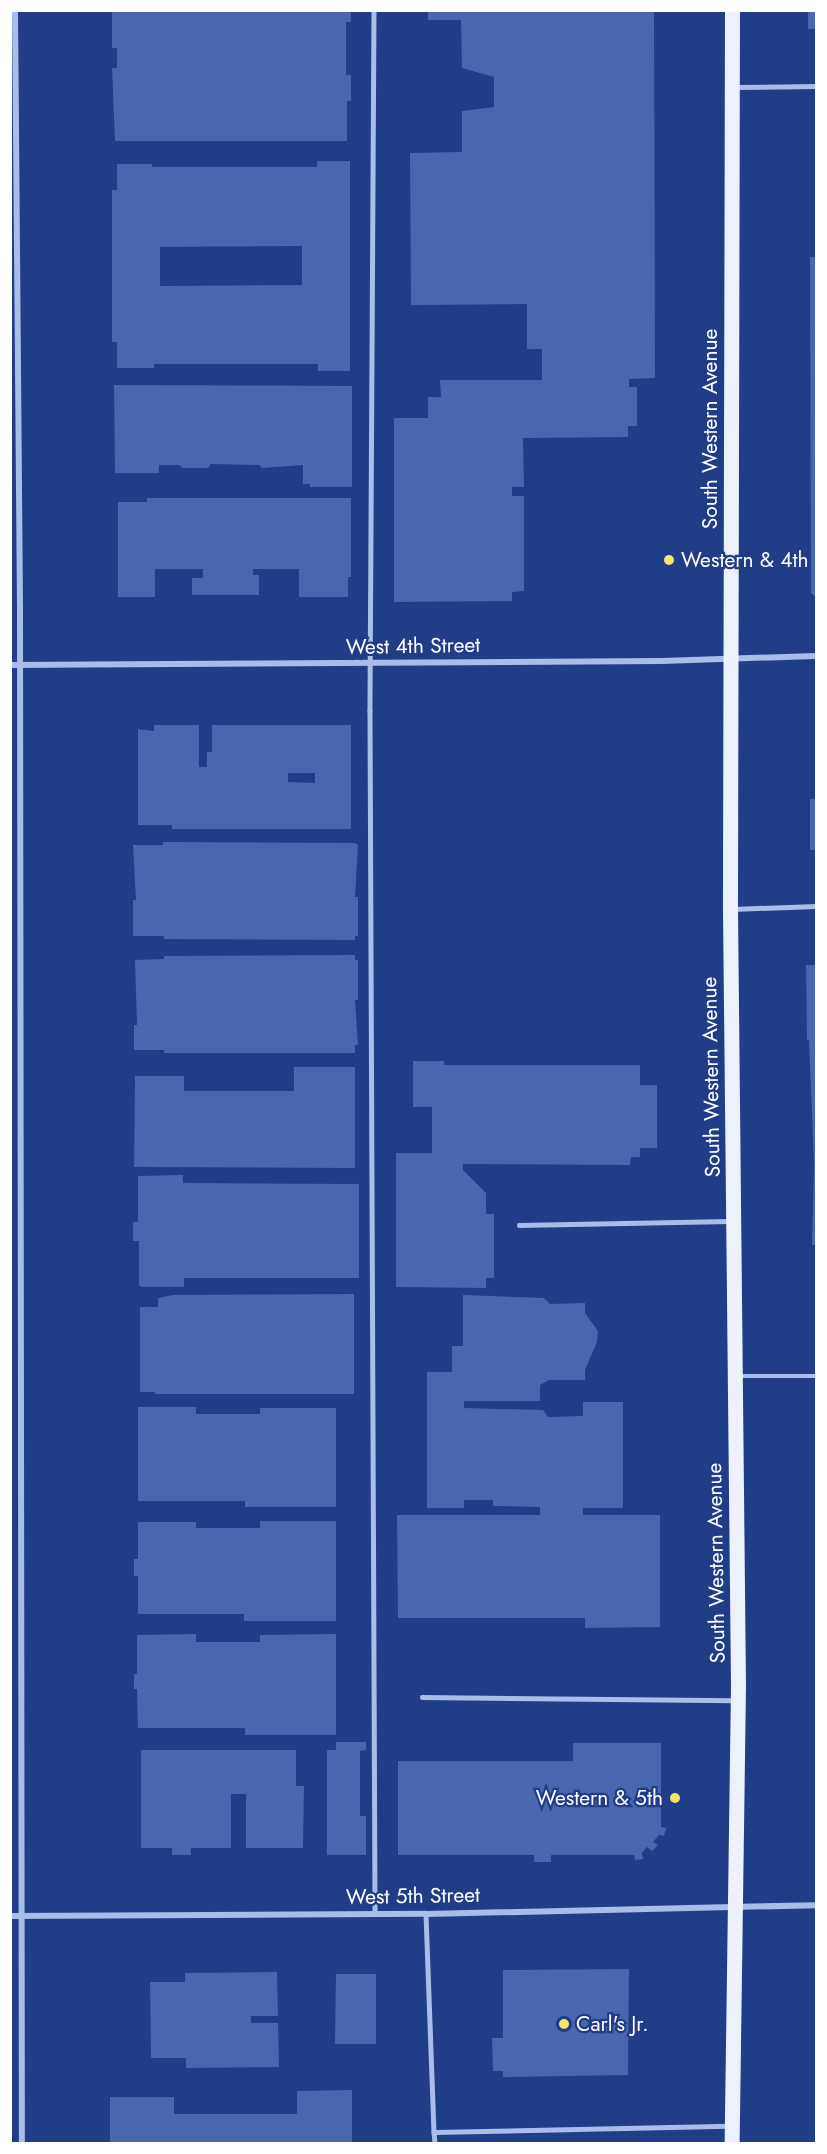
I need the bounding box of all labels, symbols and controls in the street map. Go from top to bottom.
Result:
street label: South Western Avenue [697,329,723,529]
place label: Western & 4th [681,547,809,573]
marker: Western & 4th [662,553,676,567]
street label: West 4th Street [346,632,480,660]
street label: South Western Avenue [697,977,725,1177]
street label: South Western Avenue [702,1463,730,1663]
place label: Western & 5th [536,1785,663,1811]
marker: Western & 5th [668,1791,682,1805]
street label: West 5th Street [346,1882,480,1910]
place label: Carl's Jr. [576,2011,648,2037]
marker: Carl's Jr. [557,2017,571,2031]

